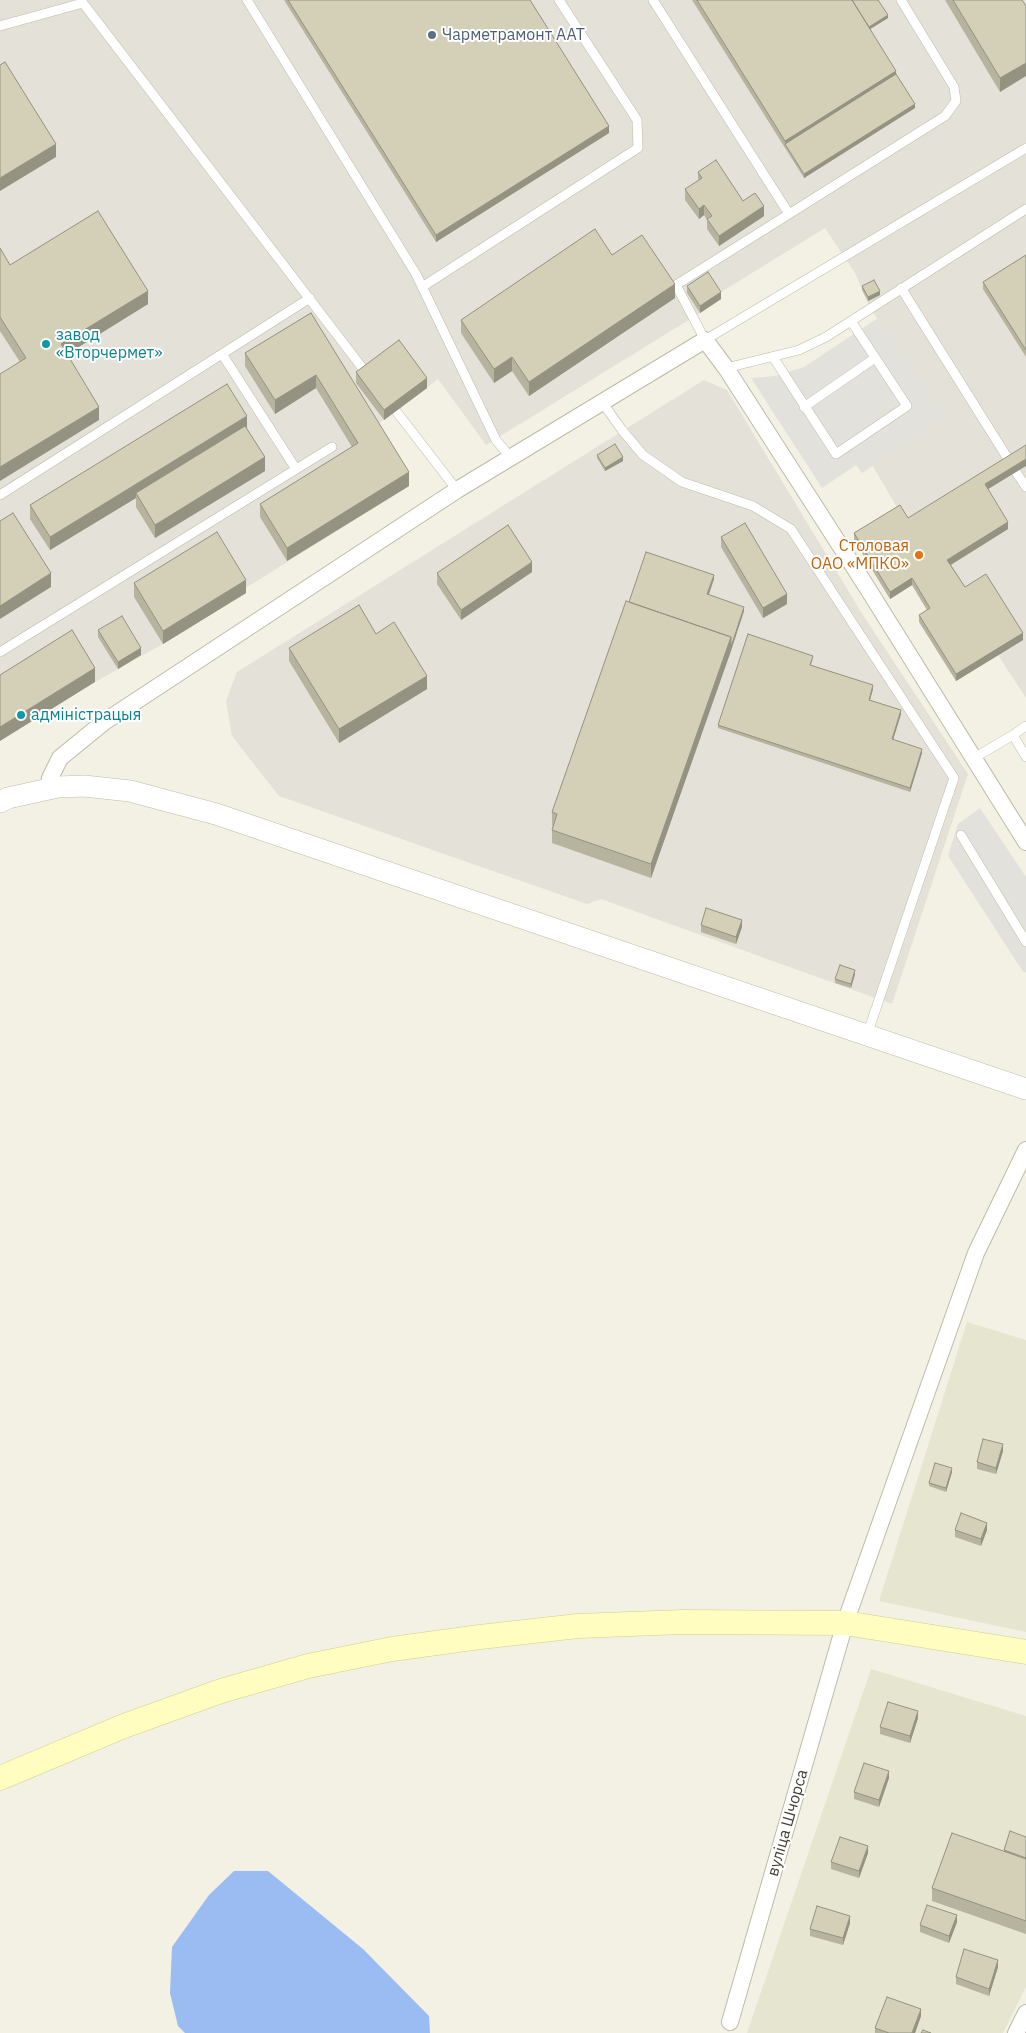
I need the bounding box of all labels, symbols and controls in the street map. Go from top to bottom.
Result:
place label: Чарметрамонт ААТ [442,25,585,45]
marker: Чарметрамонт ААТ [426,29,438,41]
place label: завод «Вторчермет» [56,325,162,363]
marker: завод «Вторчермет» [40,338,52,350]
place label: Столовая ОАО «МПКО» [811,536,909,574]
marker: Столовая ОАО «МПКО» [913,549,925,561]
place label: адміністрацыя [31,705,141,725]
marker: адміністрацыя [15,709,27,721]
street label: вуліца Шчорса [764,1767,812,1879]

